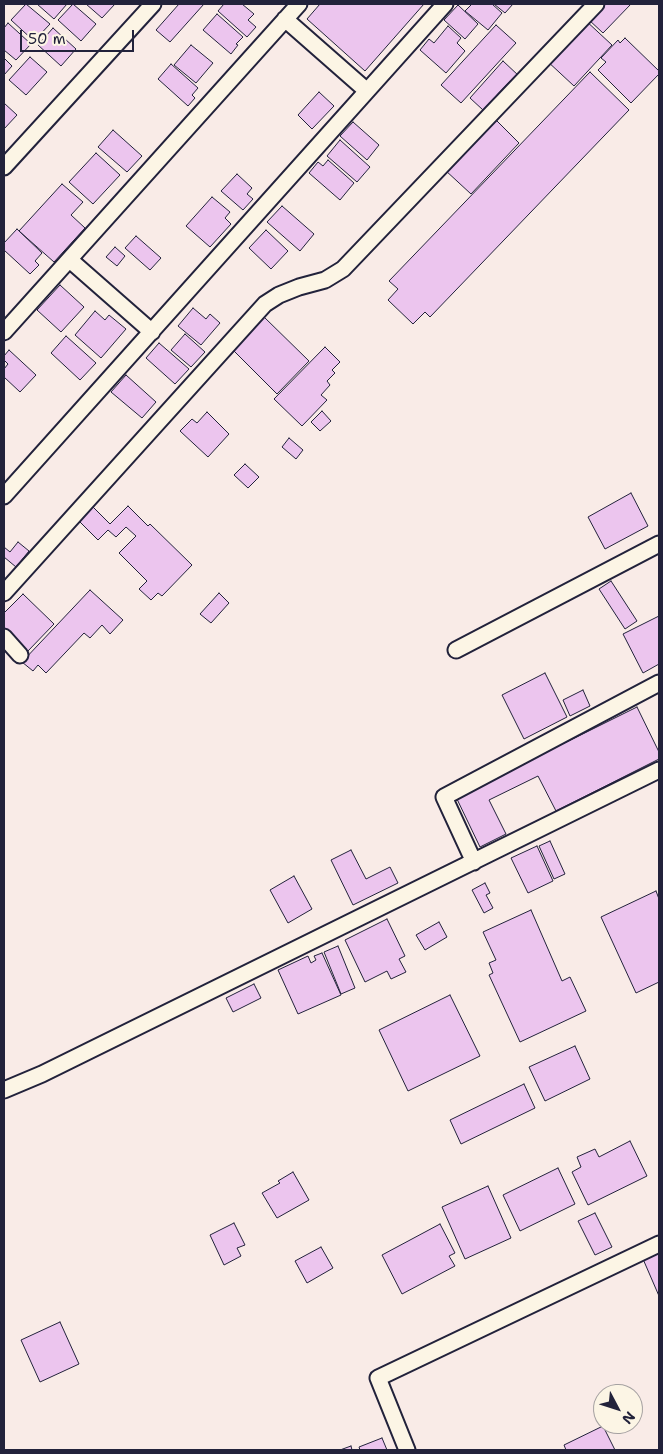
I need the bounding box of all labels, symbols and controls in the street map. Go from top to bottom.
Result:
scale bar [22,20,136,52]
text: 50 m [28,29,66,49]
north arrow [593,1384,643,1434]
text: N [618,1408,639,1428]

